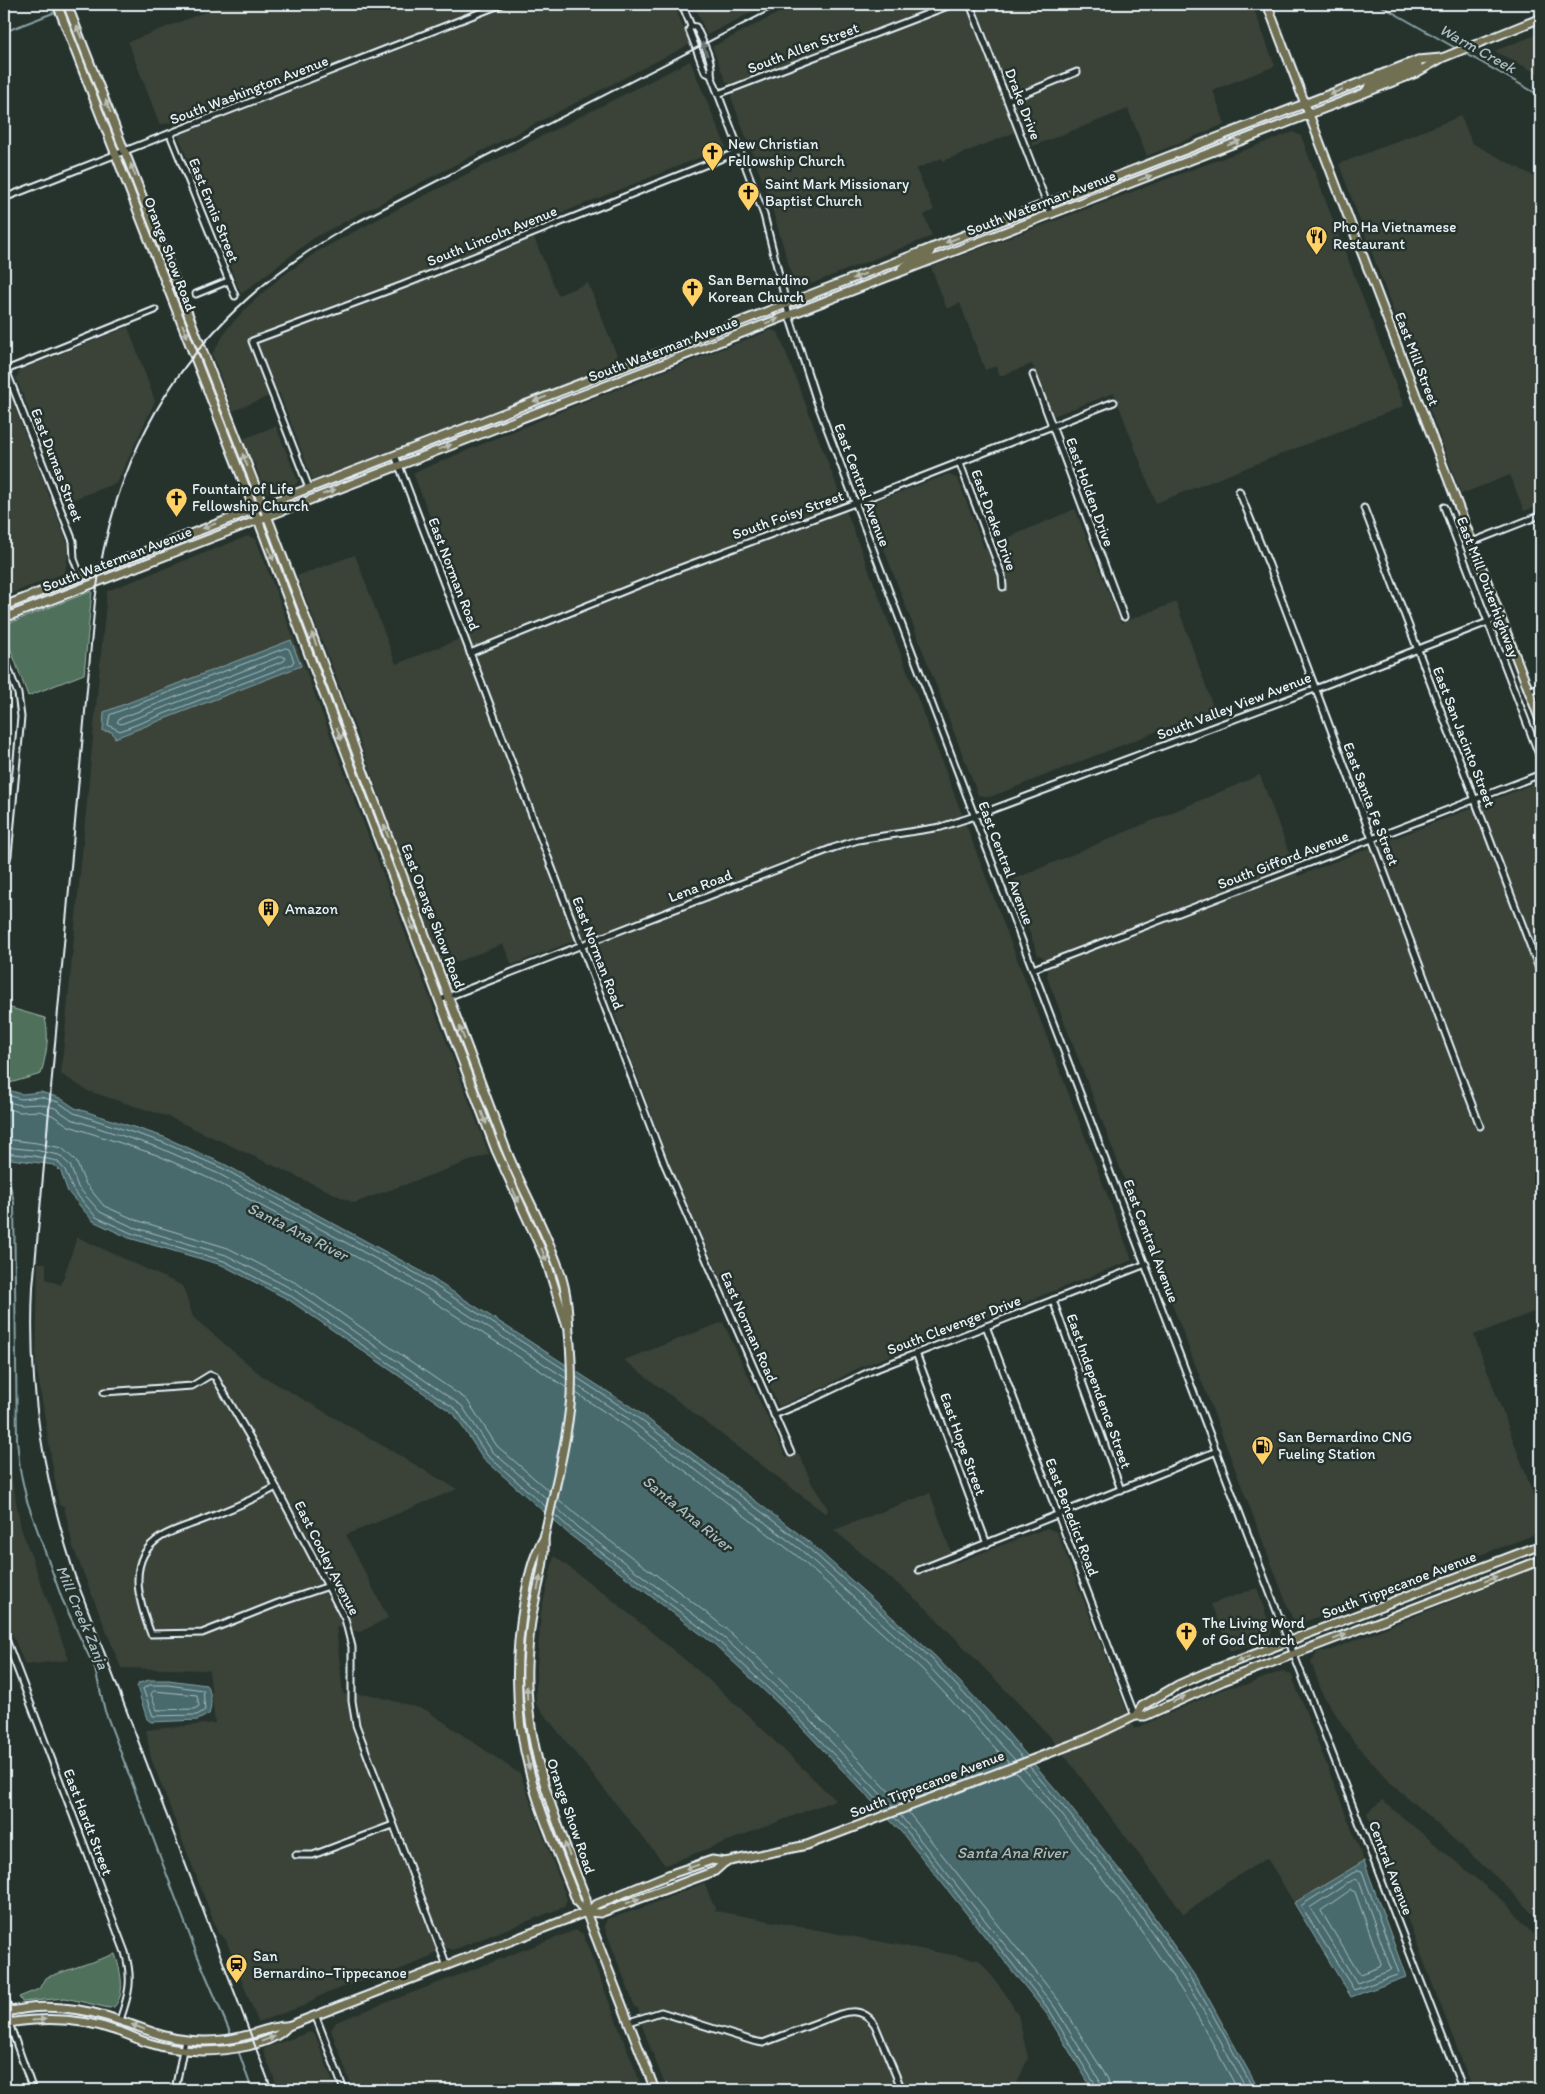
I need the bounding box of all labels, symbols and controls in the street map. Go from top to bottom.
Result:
street label: South Allen Street [745,18,861,77]
water label: Warm Creek [1436,20,1520,78]
one-way arrow [75,25,82,40]
one-way arrow [700,41,708,56]
street label: South Washington Avenue [167,51,331,129]
street label: Drake Drive [1001,66,1045,142]
one-way arrow [1328,88,1343,96]
one-way arrow [104,98,112,113]
place label: New Christian Fellowship Church [728,135,845,170]
one-way arrow [1227,139,1241,147]
church icon: New Christian Fellowship Church [700,141,724,172]
street label: East Ennis Street [185,155,243,265]
one-way arrow [129,163,136,178]
street label: South Waterman Avenue [964,166,1118,240]
one-way arrow [1138,173,1152,181]
place label: Saint Mark Missionary Baptist Church [765,175,909,210]
church icon: Saint Mark Missionary Baptist Church [737,181,761,212]
street label: Orange Show Road [140,194,200,314]
street label: South Lincoln Avenue [424,202,560,270]
place label: Pho Ha Vietnamese Restaurant [1333,218,1456,253]
restaurant icon: Pho Ha Vietnamese Restaurant [1305,224,1329,255]
one-way arrow [945,236,959,244]
place label: San Bernardino Korean Church [708,271,809,306]
one-way arrow [852,272,866,280]
church icon: San Bernardino Korean Church [680,277,704,308]
street label: East Mill Street [1391,309,1443,409]
street label: South Waterman Avenue [586,312,740,386]
one-way arrow [765,317,780,324]
one-way arrow [181,324,189,339]
one-way arrow [532,395,547,403]
street label: East Dumas Street [27,406,87,525]
street label: East Central Avenue [830,421,894,549]
street label: East Holden Drive [1062,435,1118,549]
one-way arrow [437,443,452,451]
one-way arrow [241,452,249,467]
street label: East Drake Drive [967,467,1021,573]
place label: Fountain of Life Fellowship Church [192,480,309,515]
church icon: Fountain of Life Fellowship Church [164,486,188,517]
street label: South Foisy Street [730,486,847,544]
one-way arrow [322,488,336,496]
street label: East Mill Outerhighway [1453,514,1523,660]
street label: East Norman Road [424,515,484,633]
street label: South Waterman Avenue [40,522,194,596]
one-way arrow [202,523,216,531]
one-way arrow [268,547,275,562]
one-way arrow [310,631,318,646]
street label: East San Jacinto Street [1429,664,1499,810]
street label: South Valley View Avenue [1154,668,1314,744]
one-way arrow [335,727,343,742]
street label: East Santa Fe Street [1339,740,1403,869]
street label: East Central Avenue [974,799,1038,927]
one-way arrow [382,823,389,838]
street label: South Gifford Avenue [1215,827,1351,893]
street label: East Orange Show Road [397,841,469,991]
street label: Lena Road [666,866,734,906]
street label: East Norman Road [568,894,628,1012]
building icon: Amazon [257,897,281,928]
place label: Amazon [285,900,338,918]
one-way arrow [408,918,416,932]
one-way arrow [458,1025,466,1040]
one-way arrow [481,1111,489,1125]
street label: East Central Avenue [1119,1177,1183,1305]
one-way arrow [512,1189,520,1203]
water label: Santa Ana River [245,1198,353,1266]
one-way arrow [540,1248,548,1263]
street label: East Norman Road [716,1269,782,1385]
street label: South Clevenger Drive [885,1291,1023,1359]
street label: East Independence Street [1063,1311,1136,1471]
street label: East Hope Street [936,1390,990,1498]
place label: San Bernardino CNG Fueling Station [1278,1428,1412,1463]
fuel station icon: San Bernardino CNG Fueling Station [1250,1434,1274,1465]
street label: East Benedict Road [1041,1455,1103,1579]
water label: Santa Ana River [639,1471,738,1557]
street label: East Cooley Avenue [290,1498,364,1618]
street label: South Tippecanoe Avenue [1319,1547,1479,1623]
water label: Mill Creek Zanja [52,1562,113,1673]
one-way arrow [535,1574,543,1590]
one-way arrow [1484,1575,1499,1582]
place label: The Living Word of God Church [1202,1614,1305,1649]
church icon: The Living Word of God Church [1174,1620,1198,1651]
one-way arrow [1332,1633,1347,1640]
one-way arrow [1236,1656,1251,1663]
one-way arrow [523,1685,531,1701]
one-way arrow [1172,1695,1186,1703]
street label: South Tippecanoe Avenue [847,1746,1007,1822]
one-way arrow [524,1756,532,1771]
street label: Orange Show Road [543,1756,599,1876]
street label: East Hardt Street [59,1766,117,1878]
street label: Central Avenue [1365,1818,1417,1918]
one-way arrow [563,1842,570,1857]
water label: Santa Ana River [957,1843,1069,1862]
one-way arrow [684,1863,699,1871]
one-way arrow [626,1896,640,1904]
place label: San Bernardino–Tippecanoe [253,1947,407,1982]
station icon: San Bernardino–Tippecanoe [225,1953,249,1984]
one-way arrow [32,2015,48,2023]
one-way arrow [131,2023,146,2031]
one-way arrow [261,2035,276,2042]

